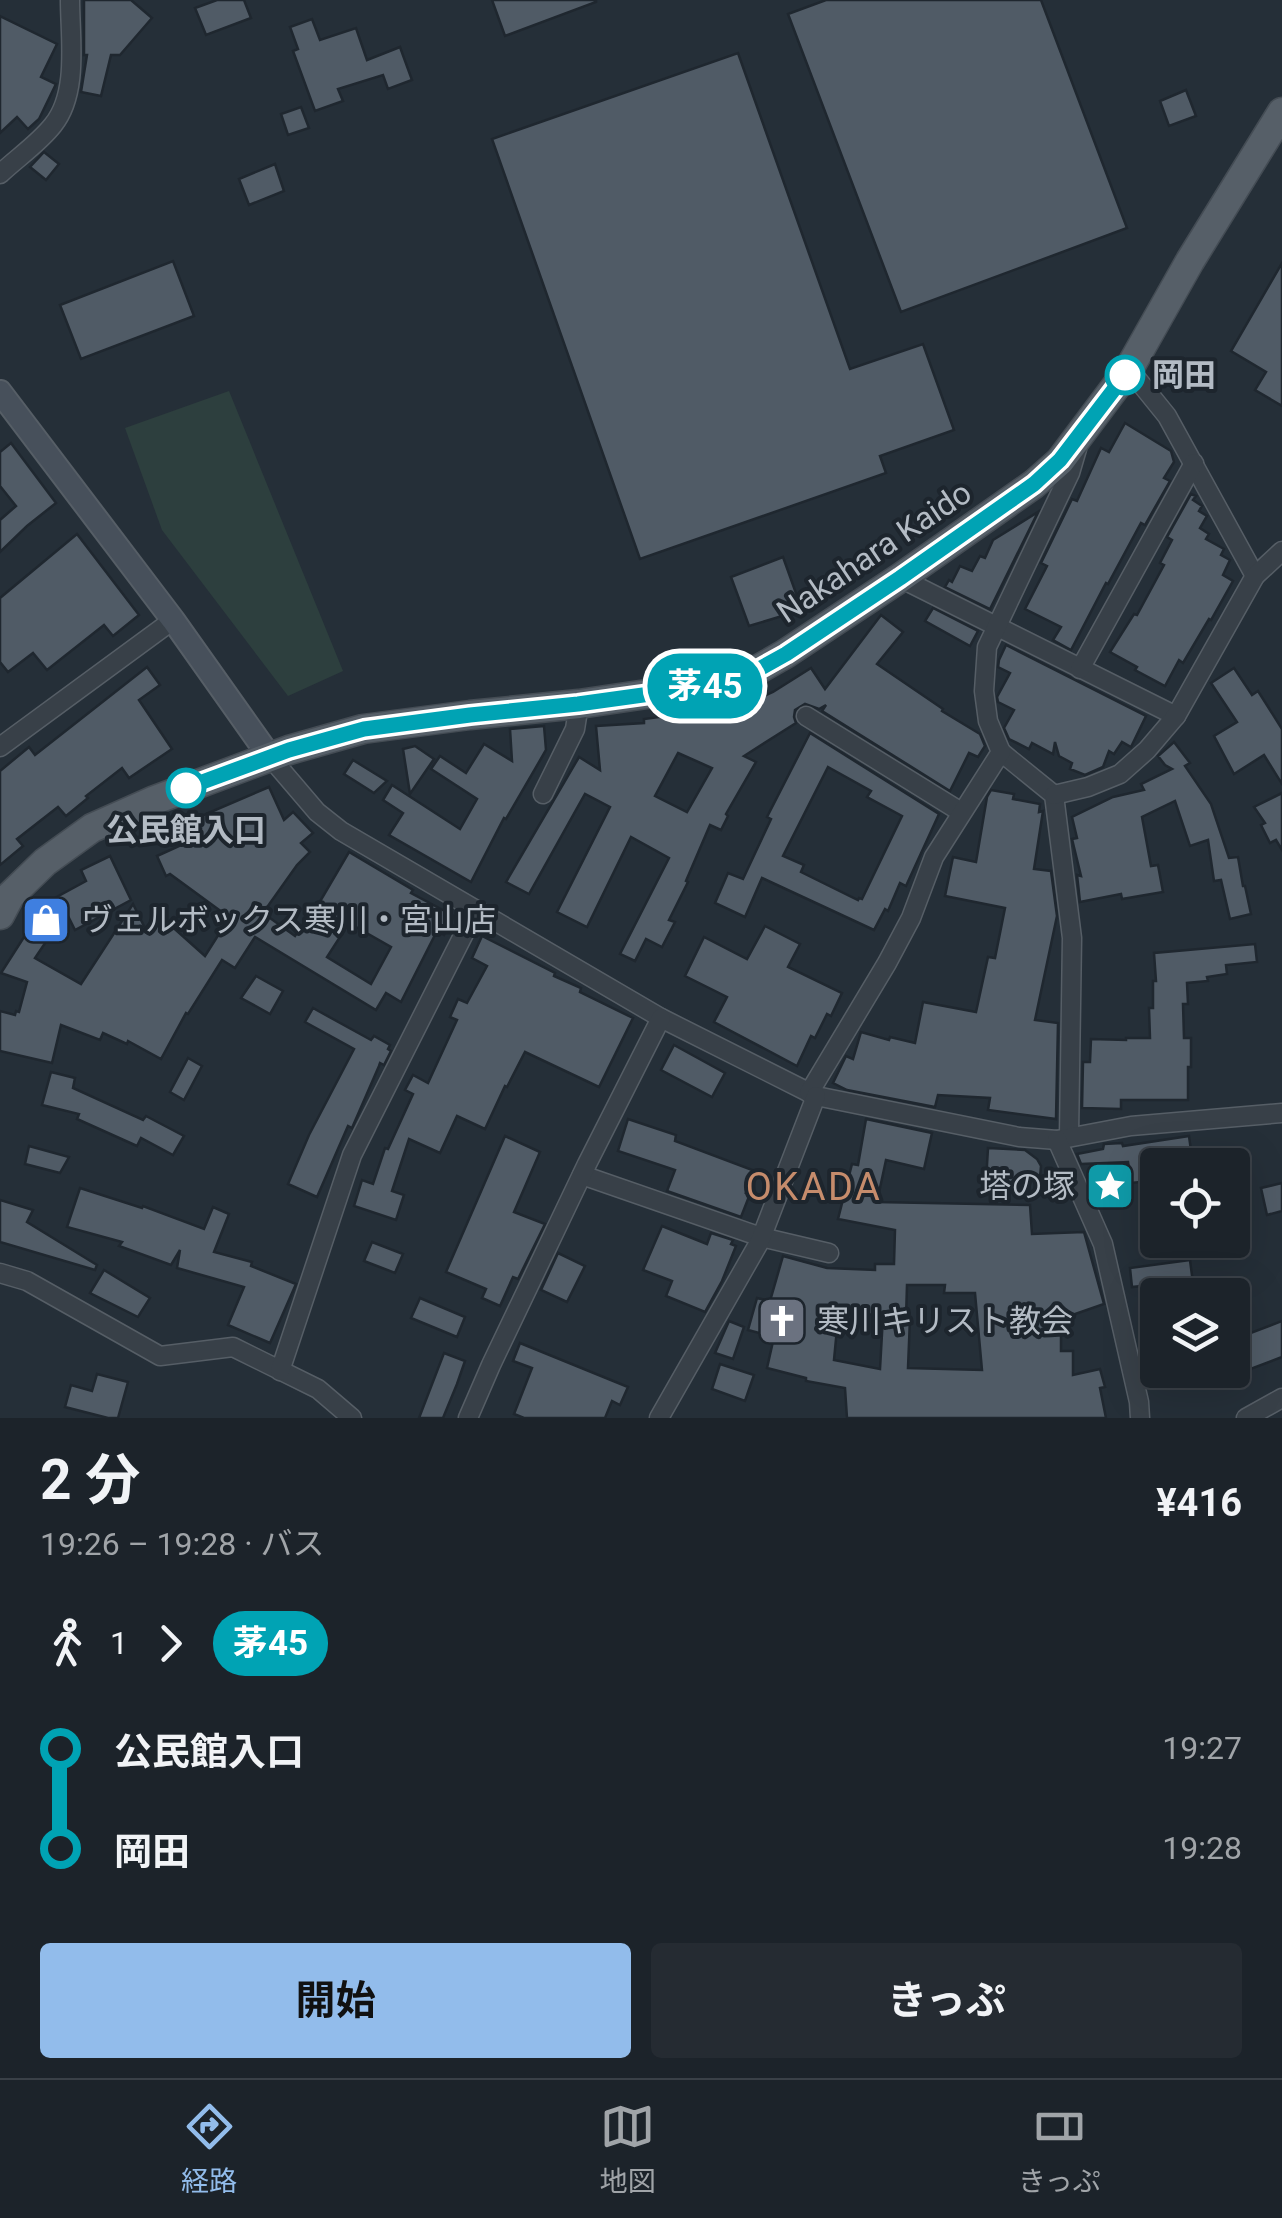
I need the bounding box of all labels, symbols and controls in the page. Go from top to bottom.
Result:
marker: 岡田 [1106,356,1144,394]
place label: 岡田 [1152,356,1216,394]
street label: Nakahara Kaido [770,473,978,631]
line badge: 茅45 [648,654,762,718]
text: 茅45 [667,666,743,707]
marker: 公民館入口 [167,769,205,807]
place label: 公民館入口 [106,811,266,849]
shop icon: ヴェルボックス寒川・宮山店 [20,894,72,946]
place label: ヴェルボックス寒川・宮山店 [81,901,496,939]
map controls [1140,1148,1250,1388]
button: locate [1140,1148,1250,1258]
place icon: 塔の塚 [1084,1160,1136,1212]
district label: OKADA [746,1165,882,1209]
place label: 塔の塚 [979,1167,1075,1205]
button: layers [1140,1278,1250,1388]
church icon: 寒川キリスト教会 [756,1295,808,1347]
place label: 寒川キリスト教会 [817,1302,1073,1340]
text: 2 分 [40,1448,140,1512]
text: ¥416 [1156,1481,1242,1525]
text: 19:26 – 19:28 · バス [40,1525,325,1563]
icon: walk [40,1616,95,1671]
icon: forward [143,1616,198,1671]
text: 茅45 [233,1623,308,1664]
text: 1 [110,1624,128,1662]
text: 19:27 [1162,1729,1242,1767]
text: 公民館入口 [114,1730,304,1774]
text: 19:28 [1162,1829,1242,1867]
text: 岡田 [114,1830,190,1874]
button: 開始 [40,1943,631,2058]
button: きっぷ [651,1943,1242,2058]
tab: 経路 [181,2099,237,2199]
tab: 地図 [600,2099,656,2199]
tab: きっぷ [1018,2099,1101,2199]

